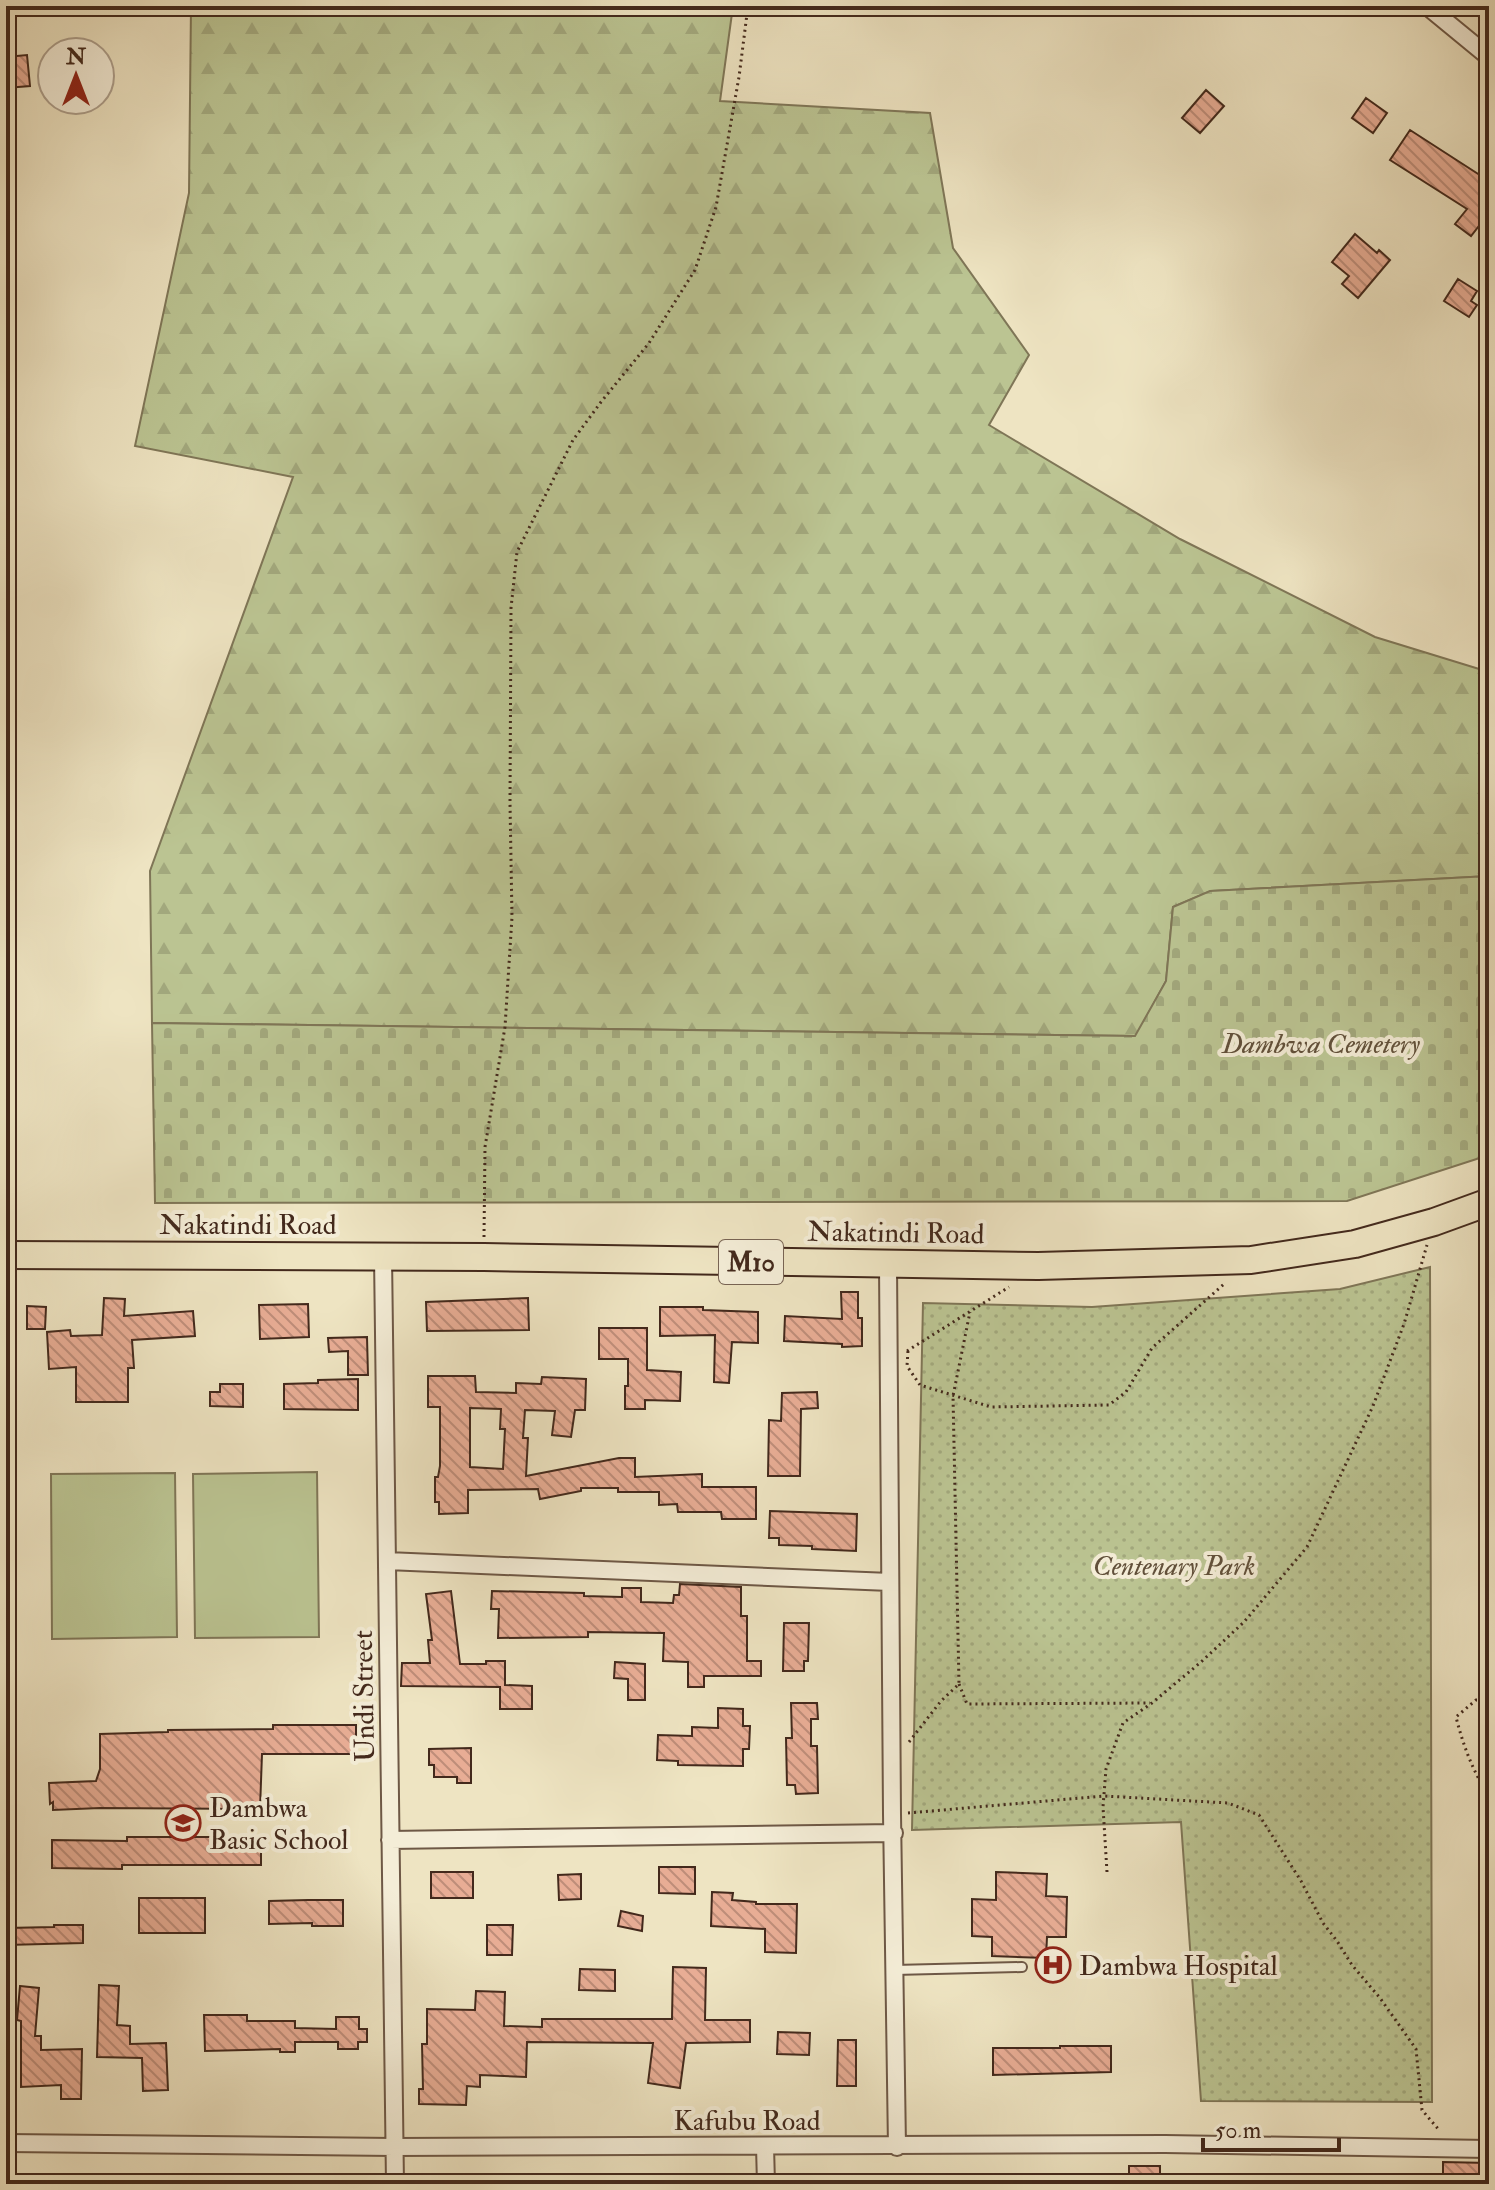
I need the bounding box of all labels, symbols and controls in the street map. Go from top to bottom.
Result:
north arrow [36,36,116,116]
text: N [65,43,86,71]
park label: Dambwa Cemetery [1221,1027,1421,1062]
street label: Nakatindi Road [159,1208,337,1243]
street label: Nakatindi Road [807,1214,985,1253]
road number: M10 [719,1240,783,1284]
park label: Centenary Park [1093,1549,1255,1584]
street label: Undi Street [346,1630,383,1762]
place label: Dambwa Basic School [209,1791,349,1858]
school or university icon: Dambwa Basic School [164,1804,202,1842]
hospital icon: Dambwa Hospital [1034,1946,1072,1984]
place label: Dambwa Hospital [1079,1949,1278,1984]
scale bar [1203,2102,1339,2152]
street label: Kafubu Road [673,2104,821,2139]
text: 50 m [1215,2115,1262,2146]

